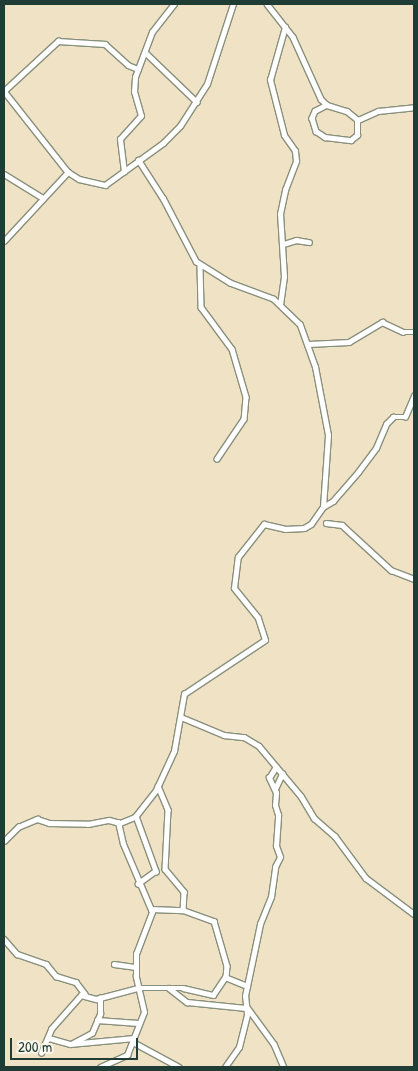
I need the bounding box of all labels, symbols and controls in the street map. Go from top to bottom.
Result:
scale bar [12,1028,140,1060]
text: 200 m [18,1036,52,1057]

